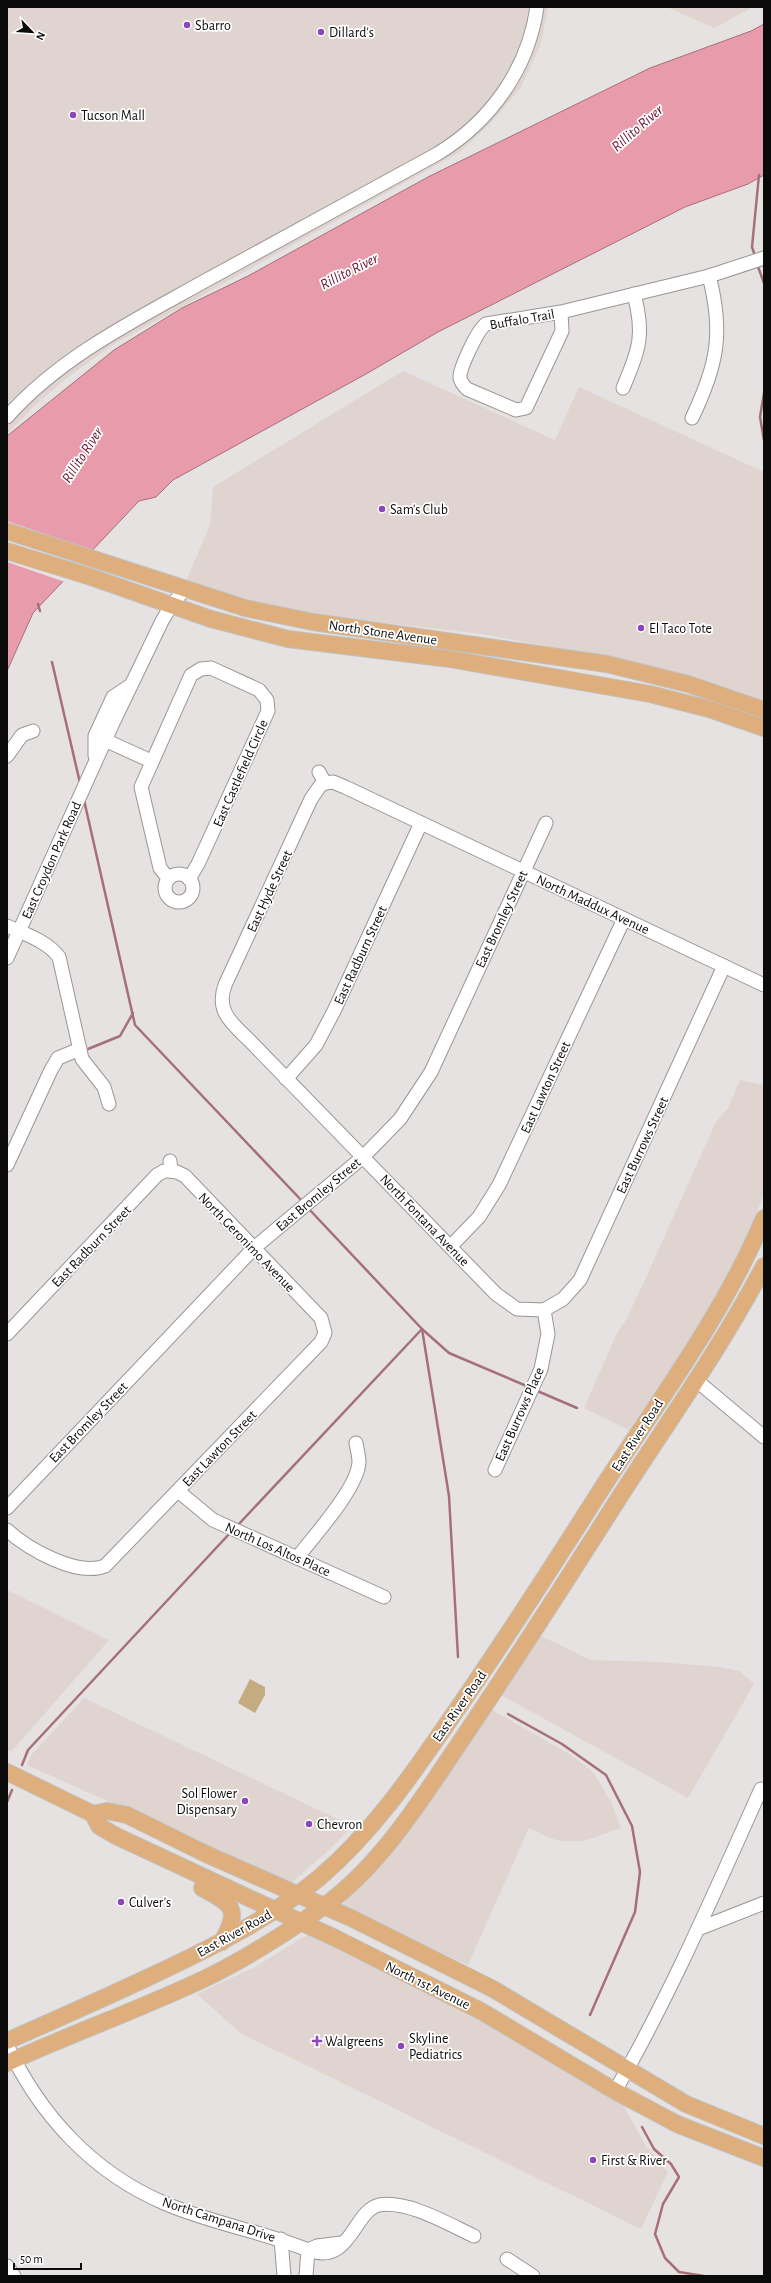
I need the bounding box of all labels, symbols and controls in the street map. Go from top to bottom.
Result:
north arrow [12,12,52,52]
place label: Sbarro [195,19,231,33]
marker: Sbarro [182,20,192,30]
place label: Dillard's [329,26,374,40]
marker: Dillard's [316,27,326,37]
text: N [34,30,47,42]
water label: Rillito River [609,101,667,155]
place label: Tucson Mall [81,109,145,123]
marker: Tucson Mall [68,110,78,120]
water label: Rillito River [318,250,382,292]
street label: Buffalo Trail [489,307,556,333]
water label: Rillito River [59,424,106,486]
place label: Sam's Club [390,503,448,517]
marker: Sam's Club [377,504,387,514]
street label: North Stone Avenue [328,618,438,648]
place label: El Taco Tote [649,622,712,636]
marker: El Taco Tote [636,623,646,633]
street label: East Castlefield Circle [211,718,271,829]
street label: East Croydon Park Road [20,800,84,921]
street label: East Hyde Street [245,848,295,935]
street label: East Bromley Street [473,868,531,970]
street label: North Maddux Avenue [534,873,651,937]
street label: East Radburn Street [332,903,390,1007]
street label: East Lawton Street [518,1039,574,1136]
street label: East Burrows Street [614,1094,672,1196]
street label: East Bromley Street [274,1155,364,1234]
street label: North Fontana Avenue [377,1172,472,1269]
street label: North Geronimo Avenue [195,1190,297,1295]
street label: East Radburn Street [49,1203,134,1290]
street label: East Burrows Place [493,1365,547,1463]
street label: East Bromley Street [47,1379,131,1466]
street label: East River Road [609,1397,666,1474]
street label: East Lawton Street [180,1408,260,1490]
street label: North Los Altos Place [223,1520,332,1579]
street label: East River Road [430,1669,489,1745]
place label: Sol Flower Dispensary [176,1787,237,1817]
marker: Sol Flower Dispensary [240,1796,250,1806]
place label: Chevron [317,1818,362,1832]
marker: Chevron [304,1819,314,1829]
place label: Culver's [129,1896,171,1910]
marker: Culver's [116,1897,126,1907]
street label: East River Road [195,1908,274,1960]
street label: North 1st Avenue [383,1959,472,2012]
place label: Skyline Pediatrics [409,2032,462,2062]
place label: Walgreens [325,2035,383,2049]
marker: Walgreens [312,2036,322,2046]
marker: Skyline Pediatrics [396,2041,406,2051]
place label: First & River [601,2154,667,2168]
marker: First & River [588,2155,598,2165]
street label: North Campana Drive [160,2195,277,2245]
scale bar [14,2245,81,2271]
text: 50 m [20,2253,43,2265]

